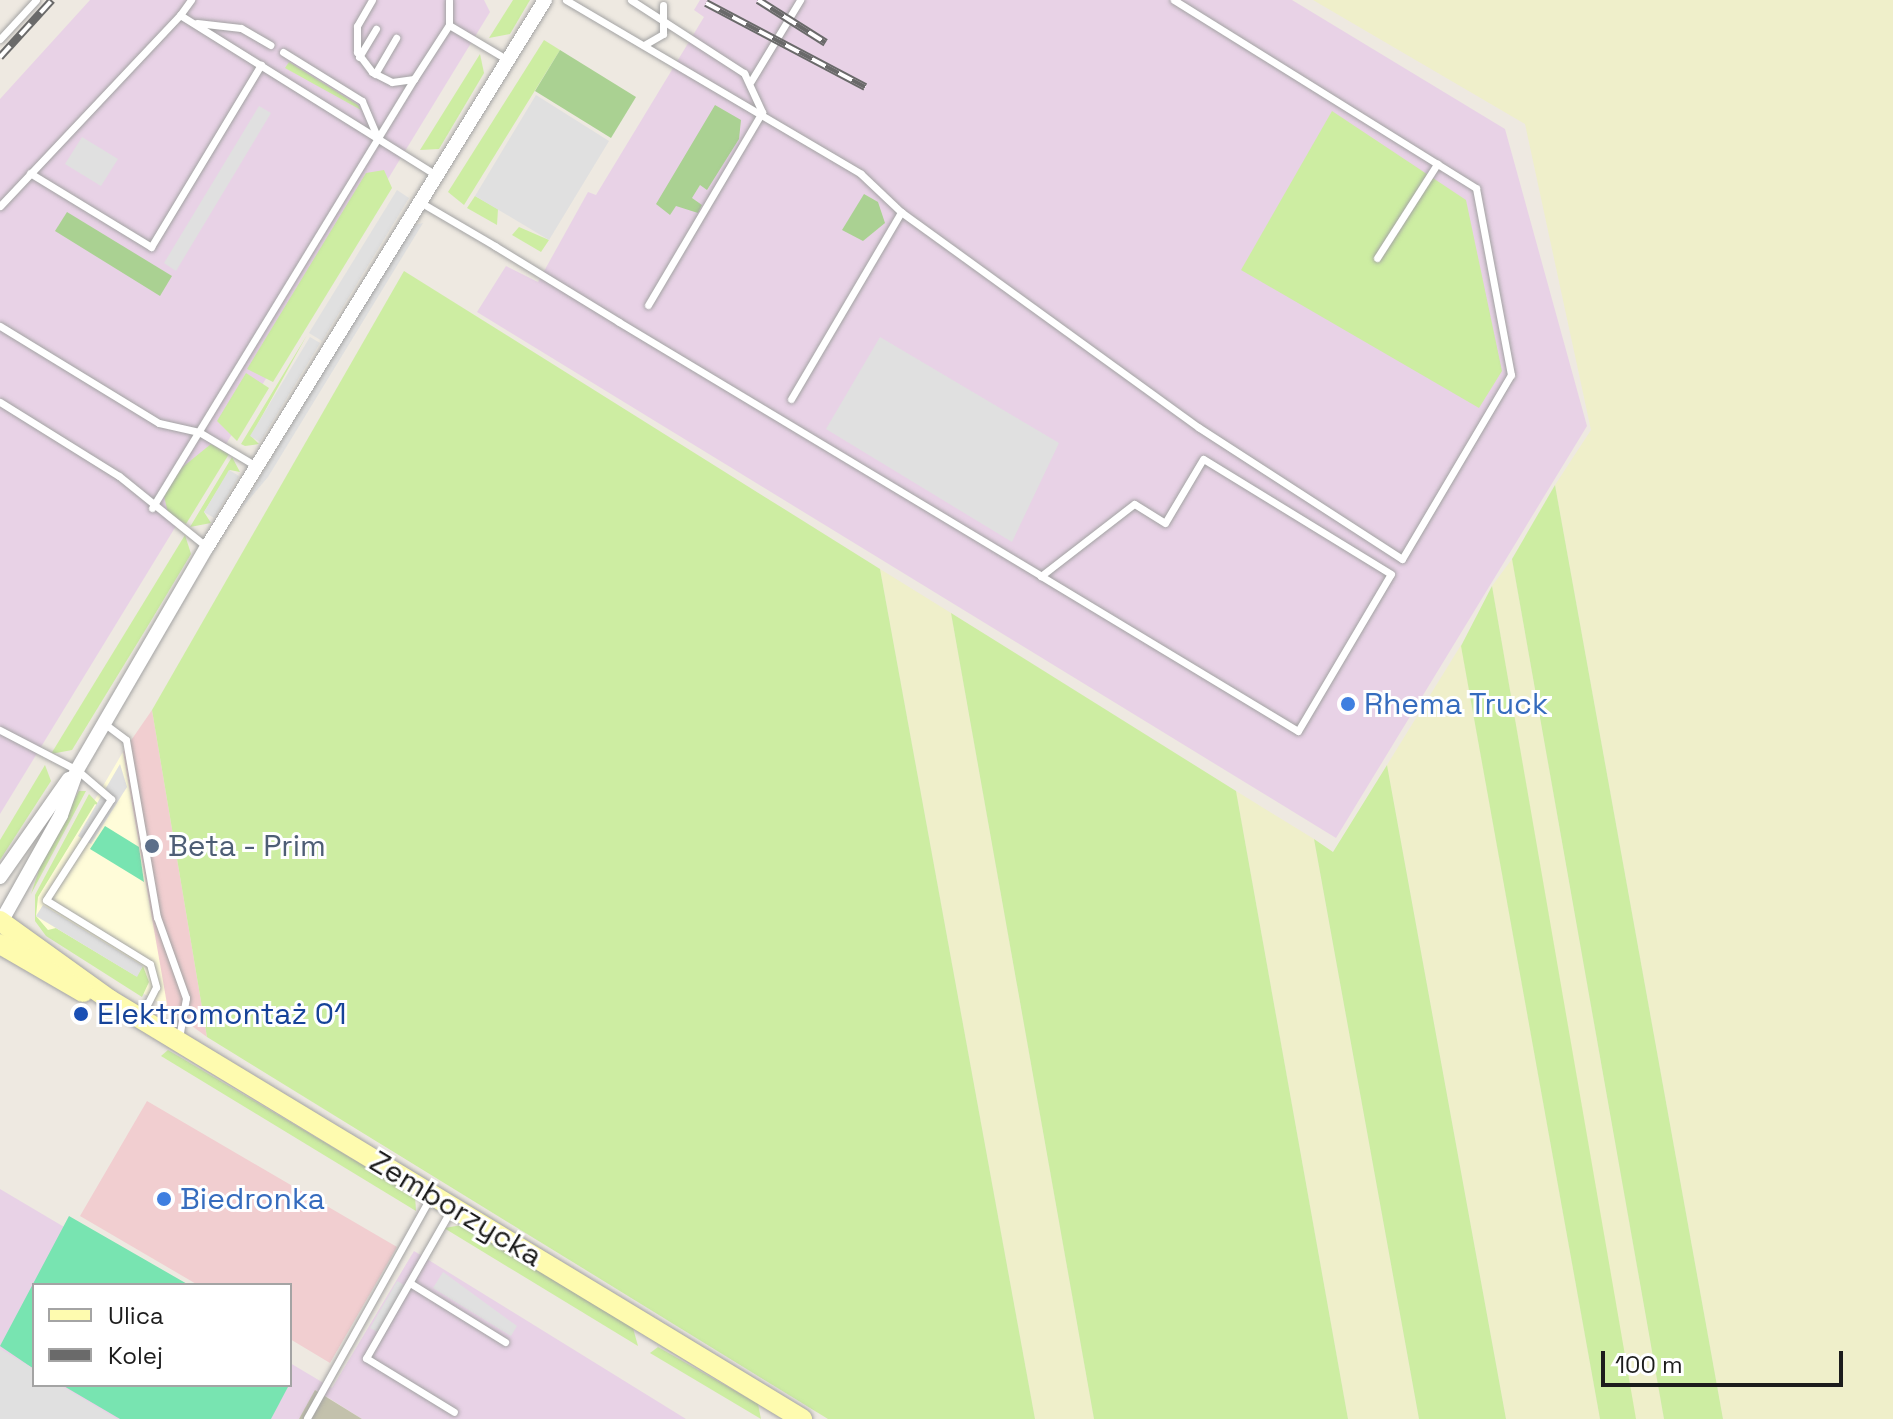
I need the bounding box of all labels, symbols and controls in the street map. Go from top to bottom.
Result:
place label: Rhema Truck [1364,686,1549,722]
marker: Rhema Truck [1339,695,1357,713]
place label: Beta - Prim [168,828,328,864]
marker: Beta - Prim [143,837,161,855]
place label: Elektromontaż 01 [97,996,347,1032]
marker: Elektromontaż 01 [72,1005,90,1023]
street label: Zemborzycka [363,1143,549,1275]
place label: Biedronka [180,1181,325,1217]
marker: Biedronka [155,1190,173,1208]
legend [32,1283,292,1387]
text: Ulica [108,1300,164,1331]
scale bar [1605,1335,1847,1385]
text: Kolej [108,1340,163,1371]
text: 100 m [1615,1349,1683,1380]

